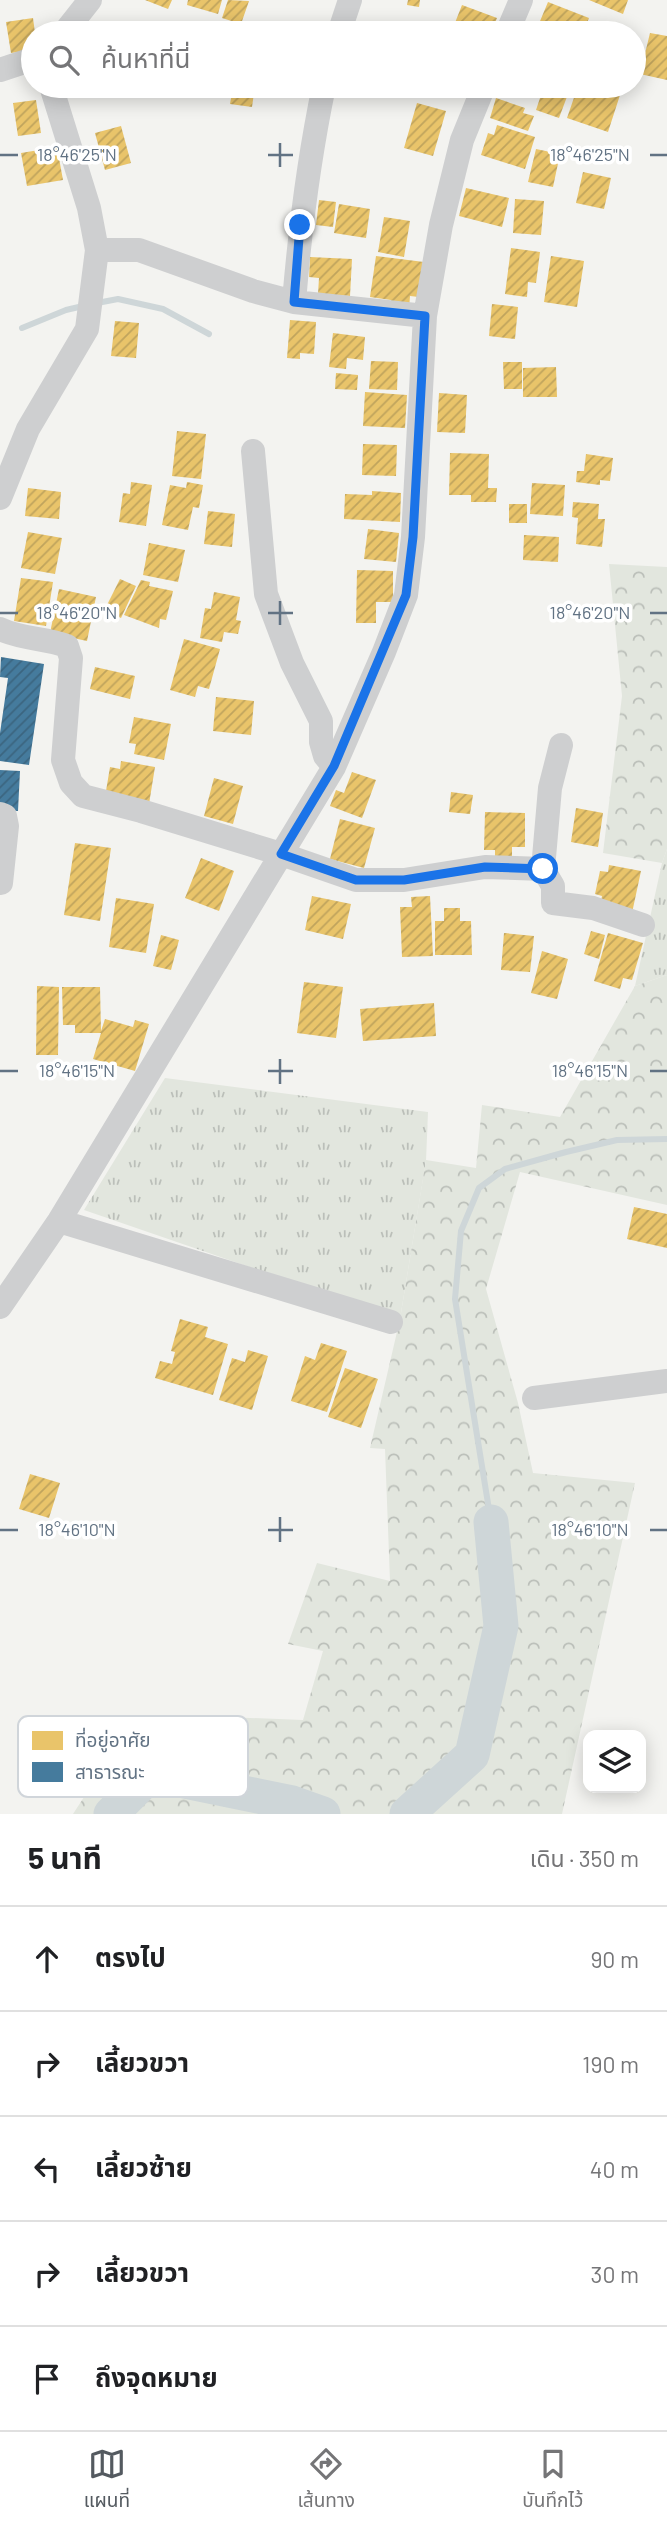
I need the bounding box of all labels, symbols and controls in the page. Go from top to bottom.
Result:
search box [21,21,646,98]
icon: search [45,41,83,79]
text: ค้นหาที่นี่ [101,42,191,73]
text: 18°46'25"N [37,143,117,165]
text: 18°46'25"N [550,143,630,165]
route end [284,209,315,240]
text: 18°46'20"N [37,601,117,623]
text: 18°46'20"N [550,601,630,623]
route start [527,853,558,884]
text: 18°46'15"N [39,1059,115,1081]
text: 18°46'15"N [552,1059,628,1081]
text: 18°46'10"N [38,1518,116,1540]
text: 18°46'10"N [551,1518,629,1540]
legend [18,1716,248,1797]
text: ที่อยู่อาศัย [75,1727,151,1753]
map controls [583,1730,646,1793]
button: layers [583,1730,646,1793]
text: สาธารณะ [75,1760,145,1783]
text: 5 นาที [28,1839,102,1875]
text: เดิน · 350 m [530,1844,639,1872]
icon: ahead [28,1940,66,1978]
text: ตรงไป [95,1941,166,1972]
text: 90 m [590,1945,639,1973]
icon: right [28,2045,66,2083]
text: เลี้ยวขวา [95,2046,189,2077]
text: 190 m [582,2050,639,2078]
icon: left [28,2150,66,2188]
text: เลี้ยวซ้าย [95,2151,192,2182]
text: 40 m [590,2155,639,2183]
icon: right [28,2255,66,2293]
text: เลี้ยวขวา [95,2256,189,2287]
text: 30 m [591,2260,639,2288]
icon: arrive [28,2360,66,2398]
text: ถึงจุดหมาย [95,2361,218,2392]
tab: แผนที่ [84,2445,130,2516]
tab: เส้นทาง [297,2445,355,2516]
tab: บันทึกไว้ [522,2445,583,2516]

